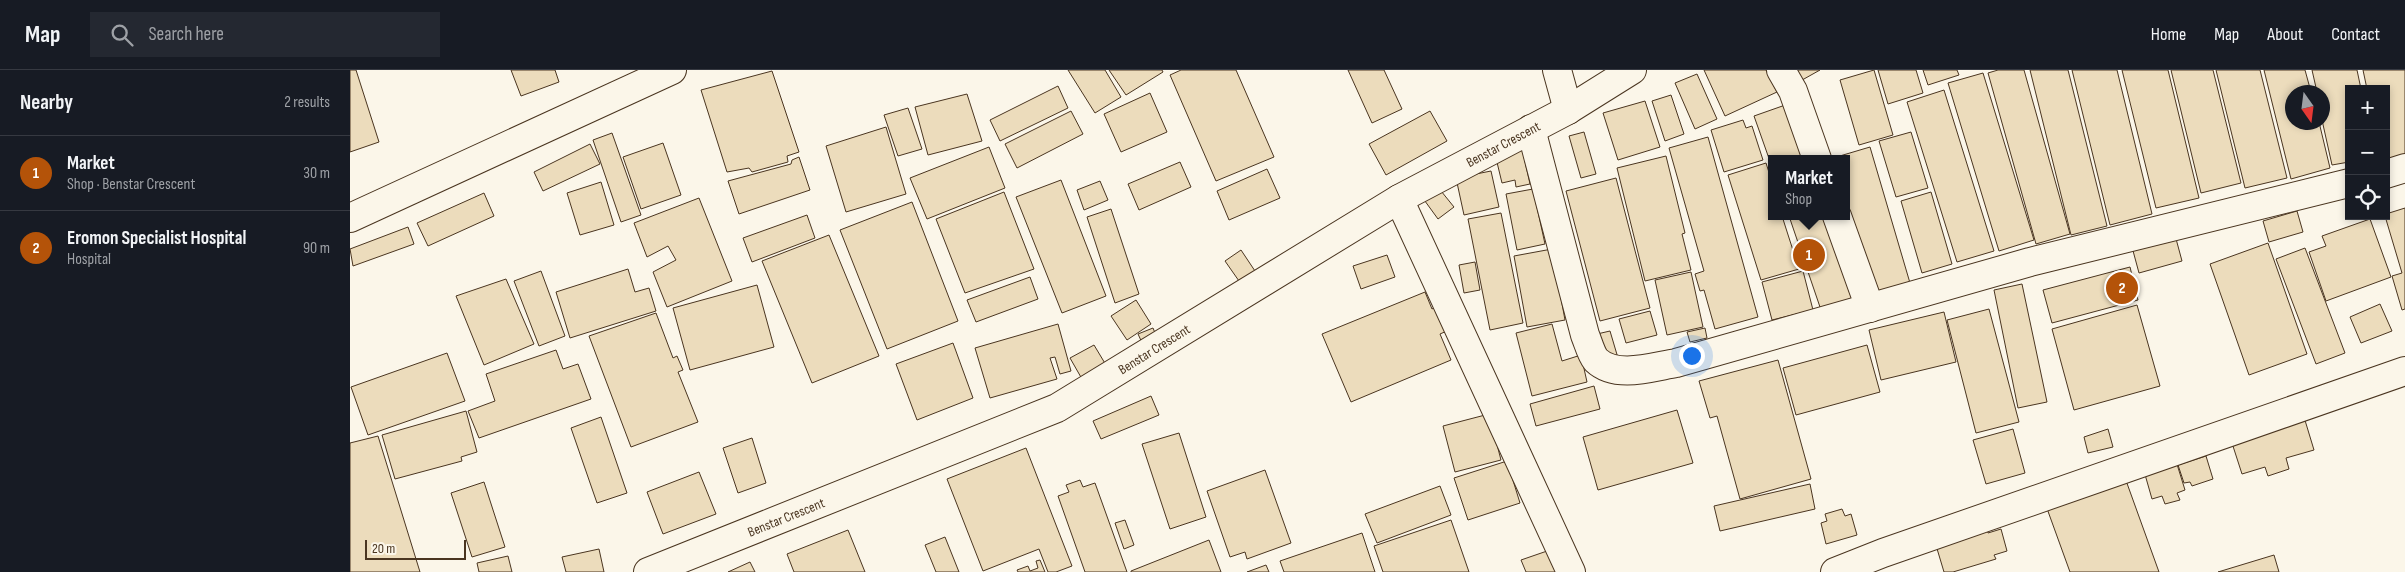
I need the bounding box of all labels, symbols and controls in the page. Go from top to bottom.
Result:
search box [90,12,440,57]
text: Map [25,20,60,49]
icon: search [108,21,136,49]
text: Search here [148,23,224,46]
text: Home [2151,24,2186,45]
text: Map [2214,24,2239,45]
text: About [2267,24,2303,45]
text: Contact [2331,24,2380,45]
north arrow [2285,85,2330,130]
map controls [2345,85,2390,220]
button: + [2345,85,2390,130]
text: Nearby [20,90,73,115]
text: 2 results [284,93,330,112]
street label: Benstar Crescent [1463,118,1543,171]
button: − [2345,130,2390,175]
text: Market [67,152,115,175]
popup [1768,155,1850,220]
text: 1 [33,164,39,183]
text: 30 m [303,164,330,183]
text: Market [1785,167,1833,190]
text: Shop · Benstar Crescent [67,175,195,194]
button: locate [2345,175,2390,220]
text: Shop [1785,190,1812,209]
text: Eromon Specialist Hospital [67,227,246,250]
pin: 1 [1793,236,1825,274]
text: 2 [32,239,40,258]
text: 90 m [303,239,330,258]
text: Hospital [67,250,111,269]
pin: 2 [2106,269,2138,307]
street label: Benstar Crescent [1115,321,1193,378]
your location [1679,343,1705,369]
street label: Benstar Crescent [745,494,827,541]
scale bar [365,537,466,560]
text: 20 m [372,540,395,557]

